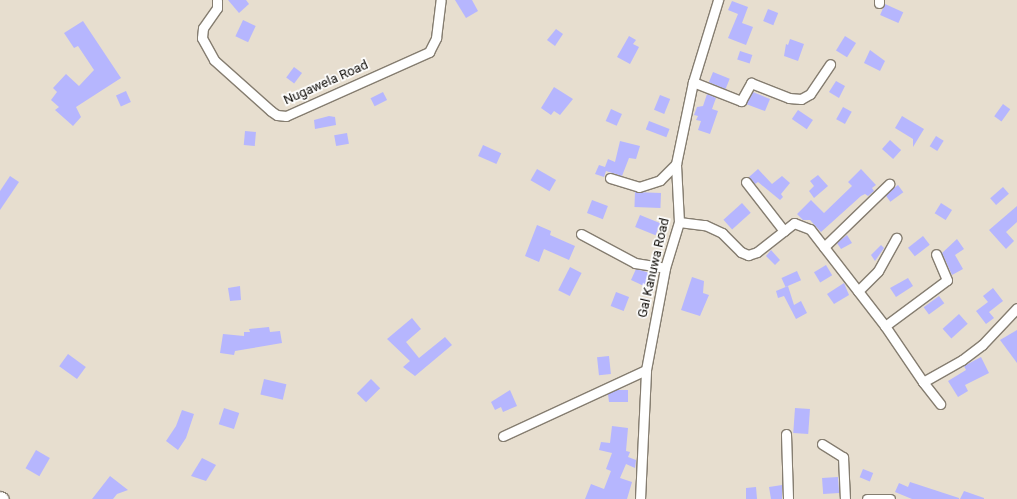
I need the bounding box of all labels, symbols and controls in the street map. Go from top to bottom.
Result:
street label: Nugawela Road [281,57,371,109]
street label: Gal Kanuwa Road [635,217,673,319]

